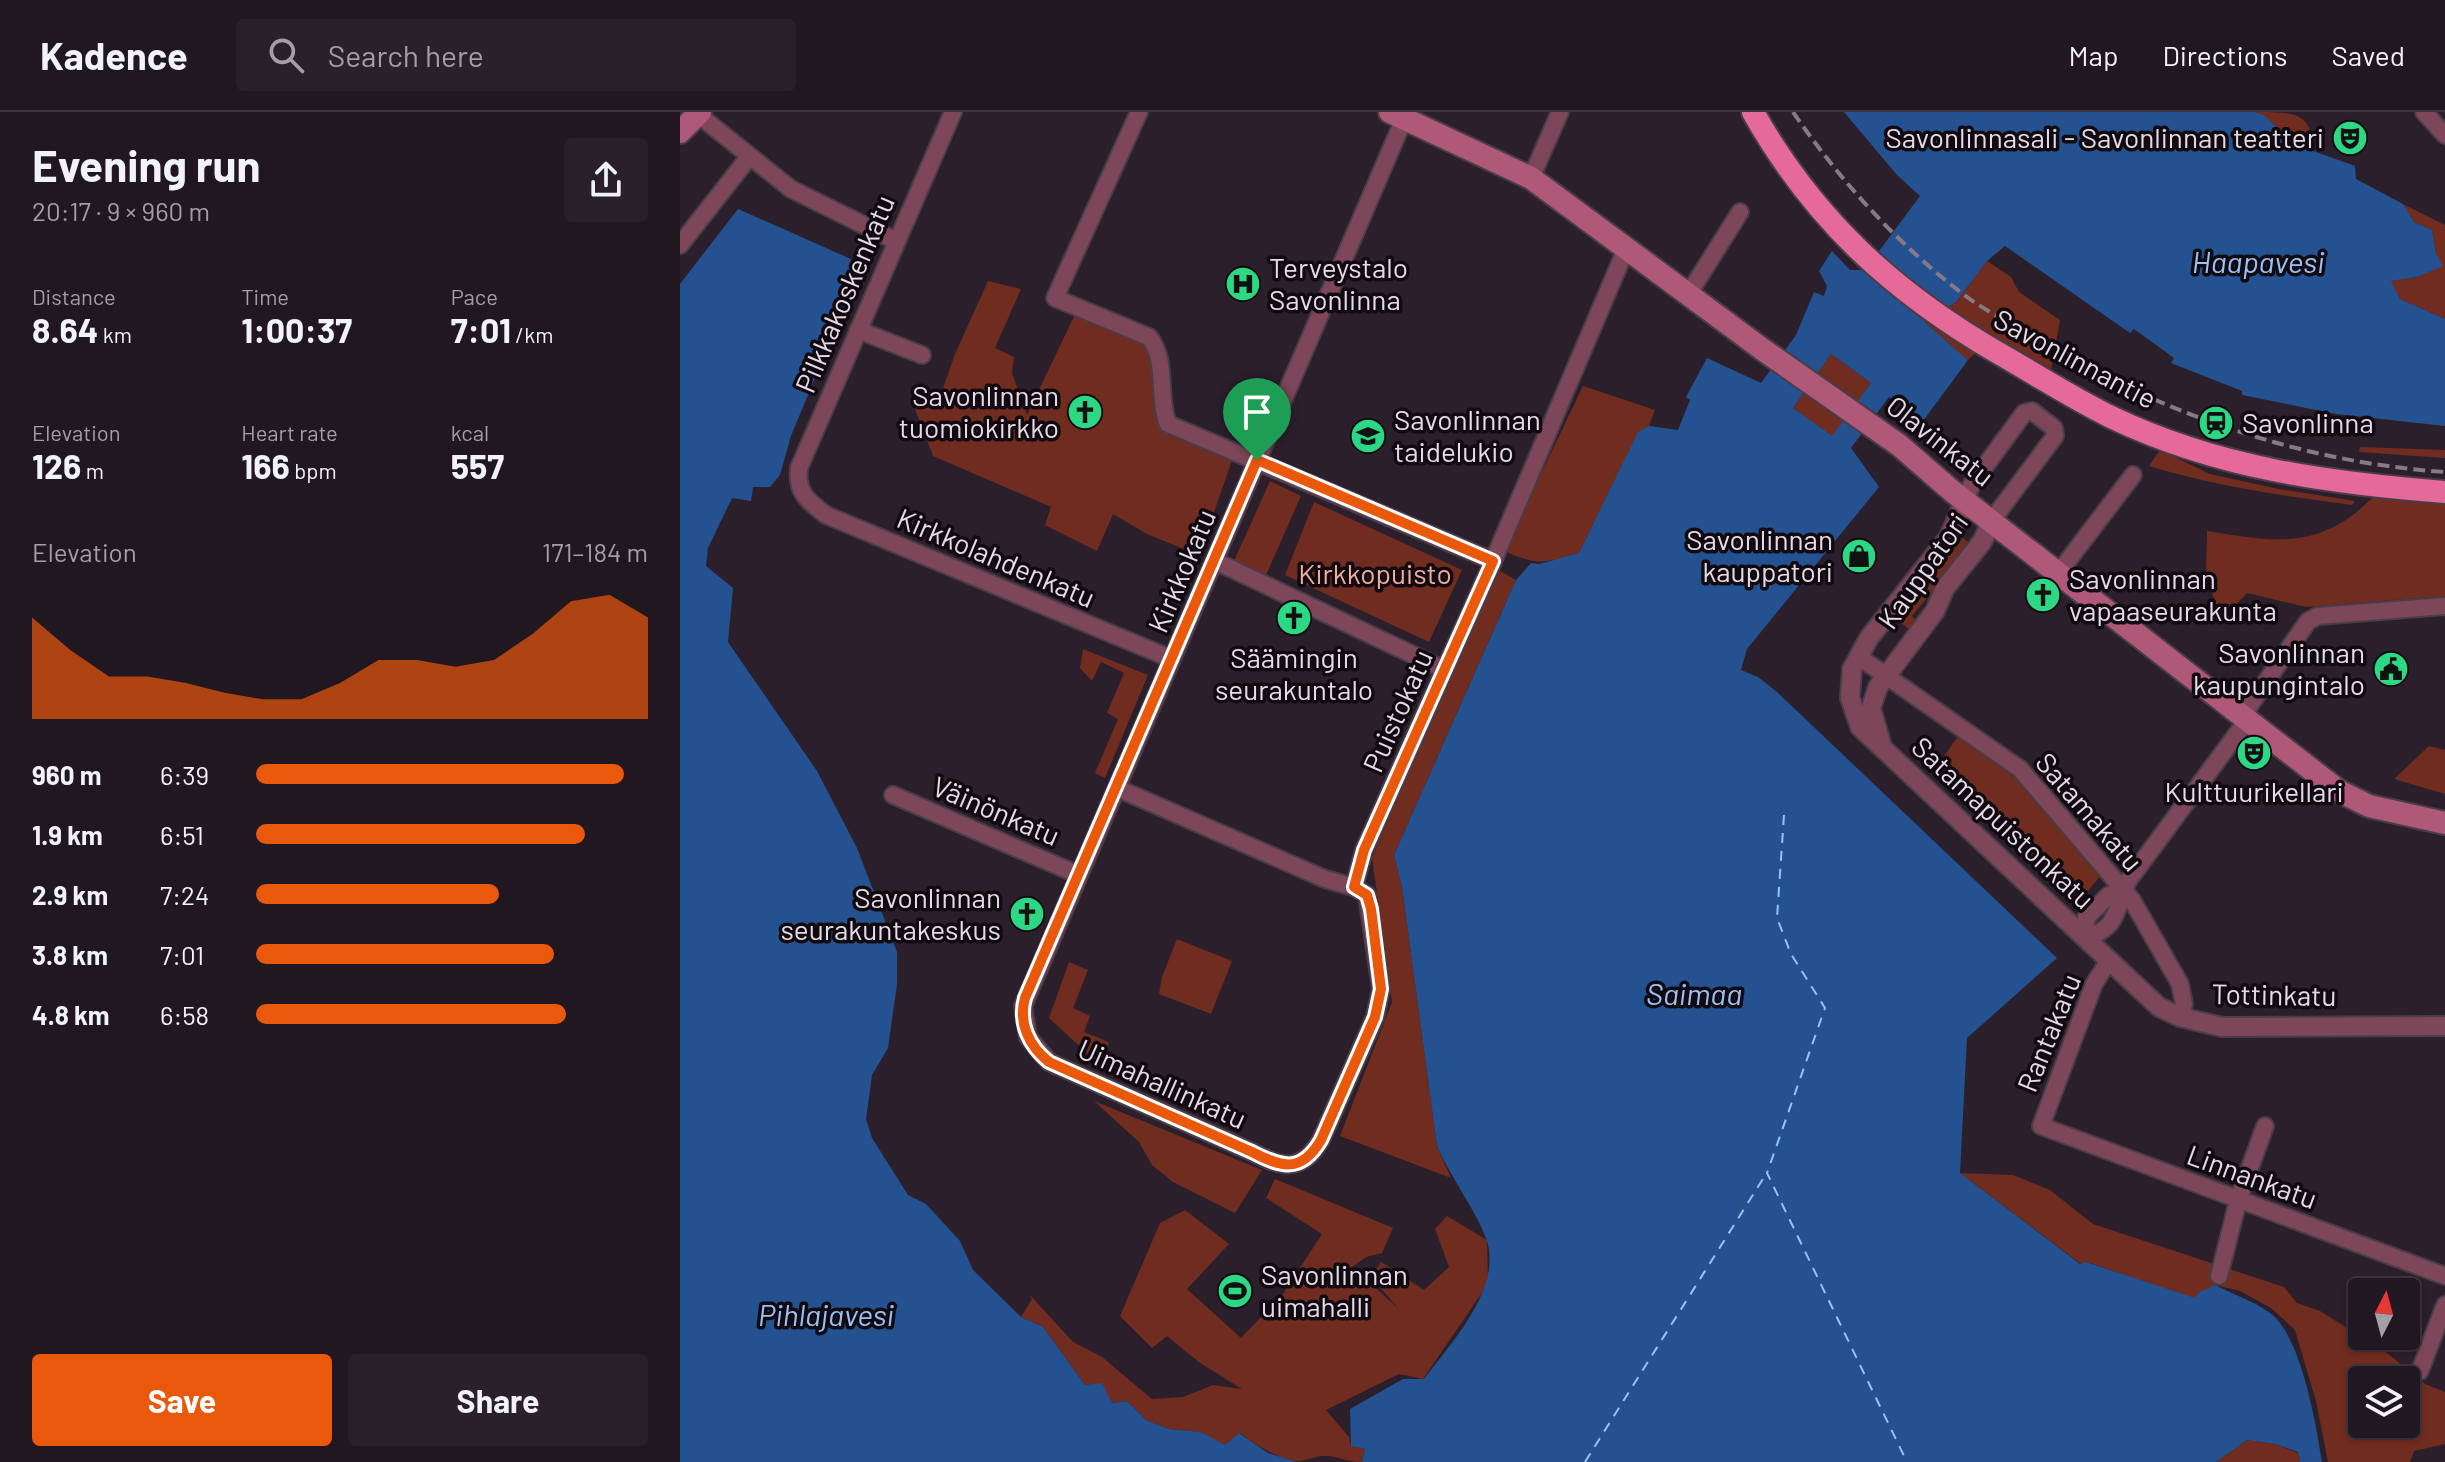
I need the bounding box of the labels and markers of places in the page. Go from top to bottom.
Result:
theatre icon: Savonlinnasali - Savonlinnan teatteri [2331,119,2369,157]
place label: Savonlinnasali - Savonlinnan teatteri [1885,120,2324,154]
place label: Terveystalo Savonlinna [1269,250,1408,316]
hospital icon: Terveystalo Savonlinna [1224,265,1262,303]
place label: Savonlinnan tuomiokirkko [899,378,1059,444]
pin [1223,378,1291,460]
church icon: Savonlinnan tuomiokirkko [1066,393,1104,431]
place label: Savonlinnan taidelukio [1394,402,1541,468]
station icon: Savonlinna [2197,404,2235,442]
place label: Savonlinna [2242,405,2374,439]
school or university icon: Savonlinnan taidelukio [1349,417,1387,455]
place label: Savonlinnan kauppatori [1686,522,1833,588]
shop icon: Savonlinnan kauppatori [1840,537,1878,575]
place label: Savonlinnan vapaaseurakunta [2069,561,2277,627]
church icon: Savonlinnan vapaaseurakunta [2024,576,2062,614]
church icon: Säämingin seurakuntalo [1275,599,1313,637]
place label: Savonlinnan kaupungintalo [2193,635,2365,701]
place label: Säämingin seurakuntalo [1215,640,1373,706]
public building icon: Savonlinnan kaupungintalo [2372,650,2410,688]
theatre icon: Kulttuurikellari [2235,734,2273,772]
place label: Kulttuurikellari [2164,774,2344,808]
place label: Savonlinnan seurakuntakeskus [780,880,1001,946]
church icon: Savonlinnan seurakuntakeskus [1008,895,1046,933]
place label: Savonlinnan uimahalli [1261,1257,1408,1323]
sports icon: Savonlinnan uimahalli [1216,1272,1254,1310]

